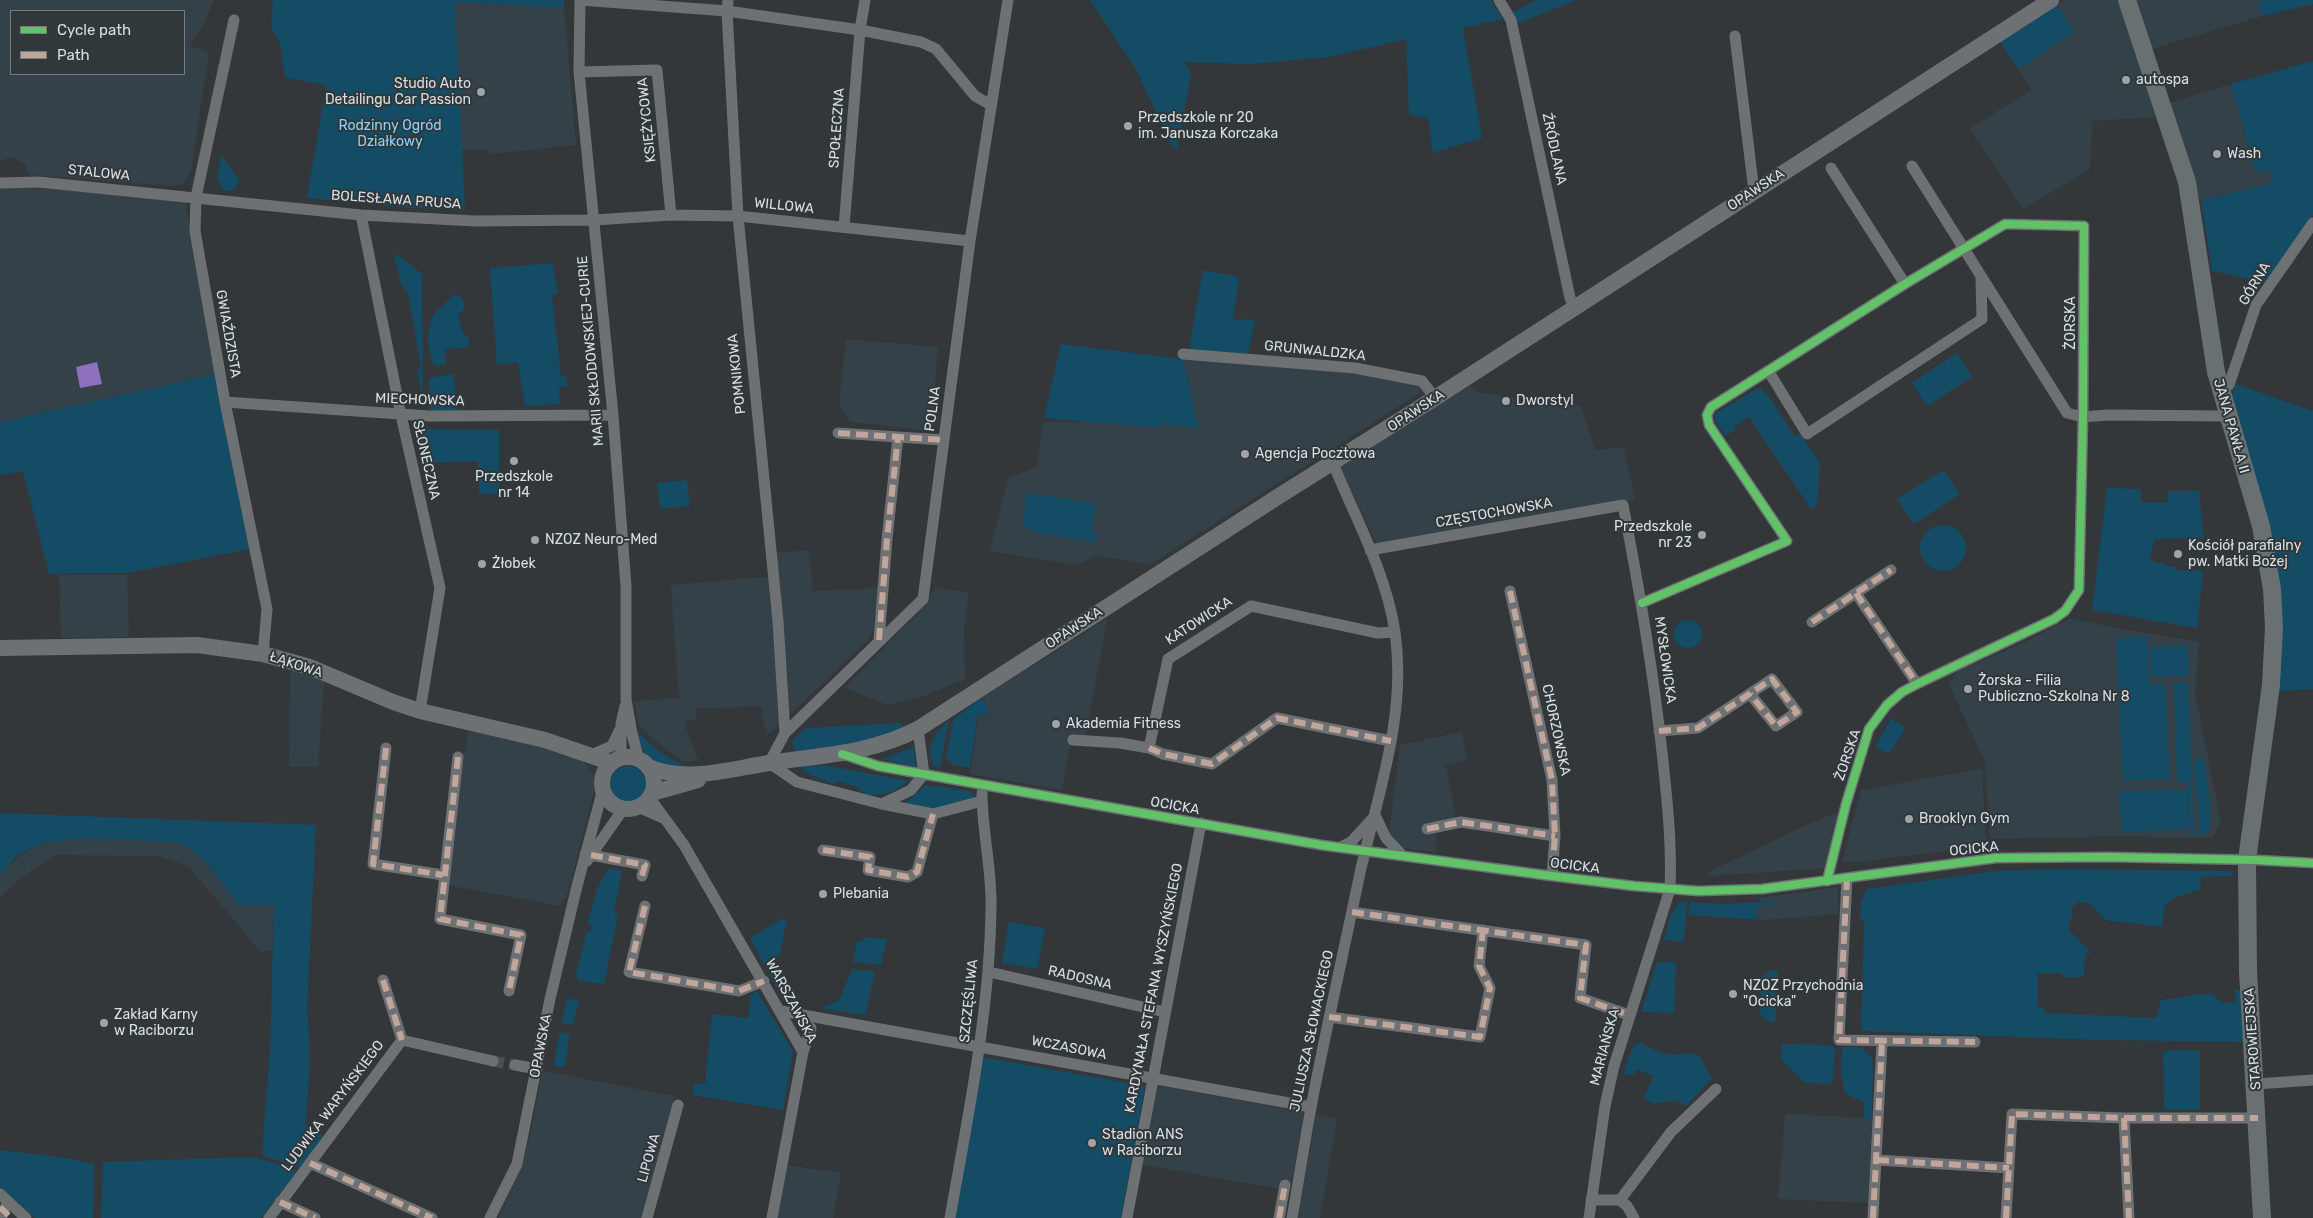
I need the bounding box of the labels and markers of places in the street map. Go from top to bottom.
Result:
place label: autospa [2136,72,2189,88]
marker: autospa [2120,74,2132,86]
place label: Studio Auto Detailingu Car Passion [325,76,471,108]
marker: Studio Auto Detailingu Car Passion [475,86,487,98]
place label: Przedszkole nr 20 im. Janusza Korczaka [1138,110,1278,142]
marker: Przedszkole nr 20 im. Janusza Korczaka [1122,120,1134,132]
place label: Wash [2227,146,2261,162]
marker: Wash [2211,148,2223,160]
place label: Dworstyl [1516,393,1574,409]
marker: Dworstyl [1500,395,1512,407]
place label: Agencja Pocztowa [1255,446,1375,462]
marker: Agencja Pocztowa [1239,448,1251,460]
marker: Przedszkole nr 14 [508,455,520,467]
place label: Przedszkole nr 14 [475,469,553,502]
place label: Przedszkole nr 23 [1614,519,1692,552]
marker: Przedszkole nr 23 [1696,529,1708,541]
place label: NZOZ Neuro-Med [545,532,657,548]
marker: NZOZ Neuro-Med [529,534,541,546]
place label: Kościół parafialny pw. Matki Bożej [2188,538,2301,570]
marker: Kościół parafialny pw. Matki Bożej [2172,548,2184,560]
place label: Żłobek [492,556,536,572]
marker: Żłobek [476,558,488,570]
place label: Żorska - Filia Publiczno-Szkolna Nr 8 [1978,673,2130,706]
marker: Żorska - Filia Publiczno-Szkolna Nr 8 [1962,683,1974,695]
place label: Akademia Fitness [1066,716,1181,732]
marker: Akademia Fitness [1050,718,1062,730]
place label: Brooklyn Gym [1919,811,2010,827]
marker: Brooklyn Gym [1903,813,1915,825]
place label: Plebania [833,886,889,902]
marker: Plebania [817,888,829,900]
place label: NZOZ Przychodnia "Ocicka" [1743,978,1863,1010]
marker: NZOZ Przychodnia "Ocicka" [1727,988,1739,1000]
place label: Zakład Karny w Raciborzu [114,1007,198,1040]
marker: Zakład Karny w Raciborzu [98,1017,110,1029]
place label: Stadion ANS w Raciborzu [1102,1127,1183,1160]
marker: Stadion ANS w Raciborzu [1086,1137,1098,1149]

